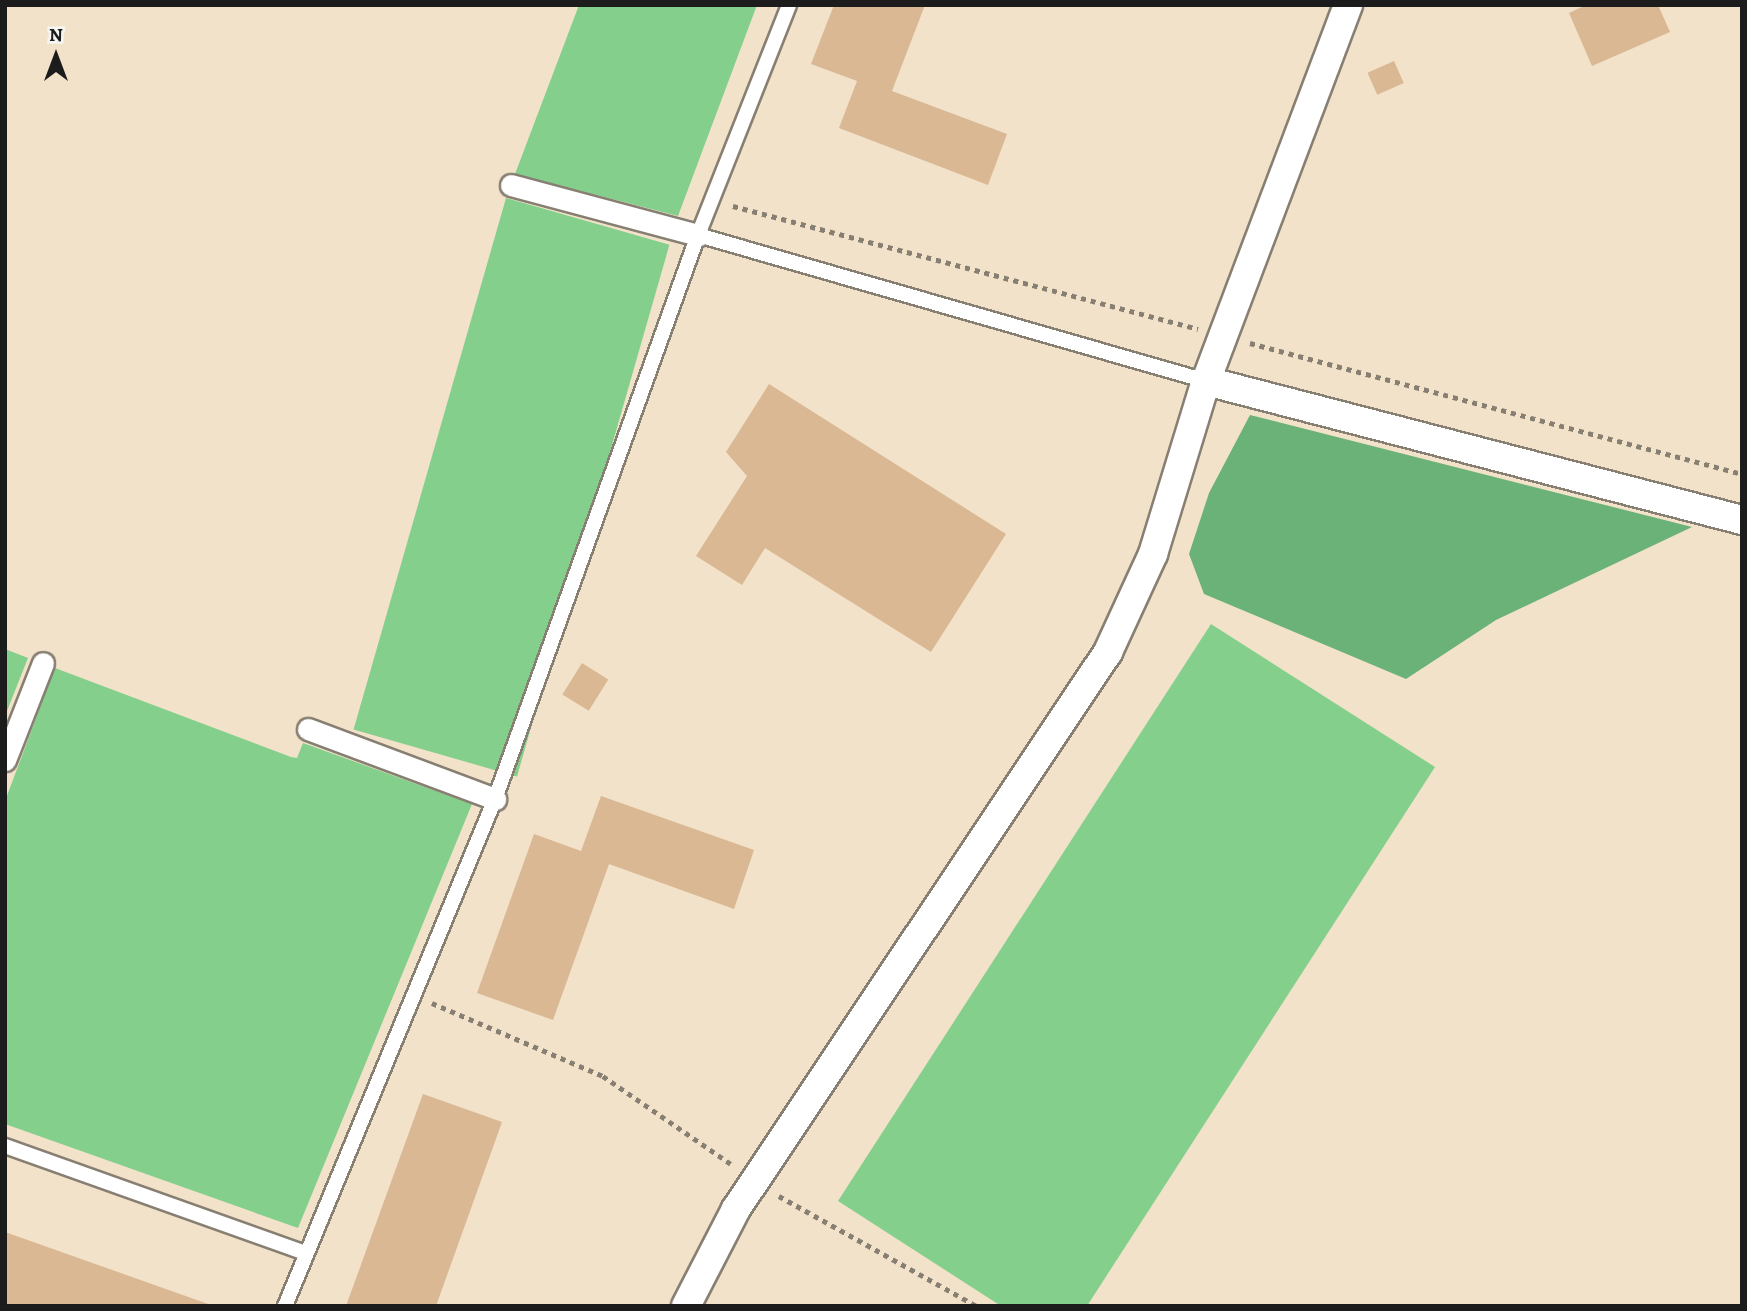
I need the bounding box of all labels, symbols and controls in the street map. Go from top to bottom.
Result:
north arrow [21,21,91,91]
text: N [49,22,63,48]

